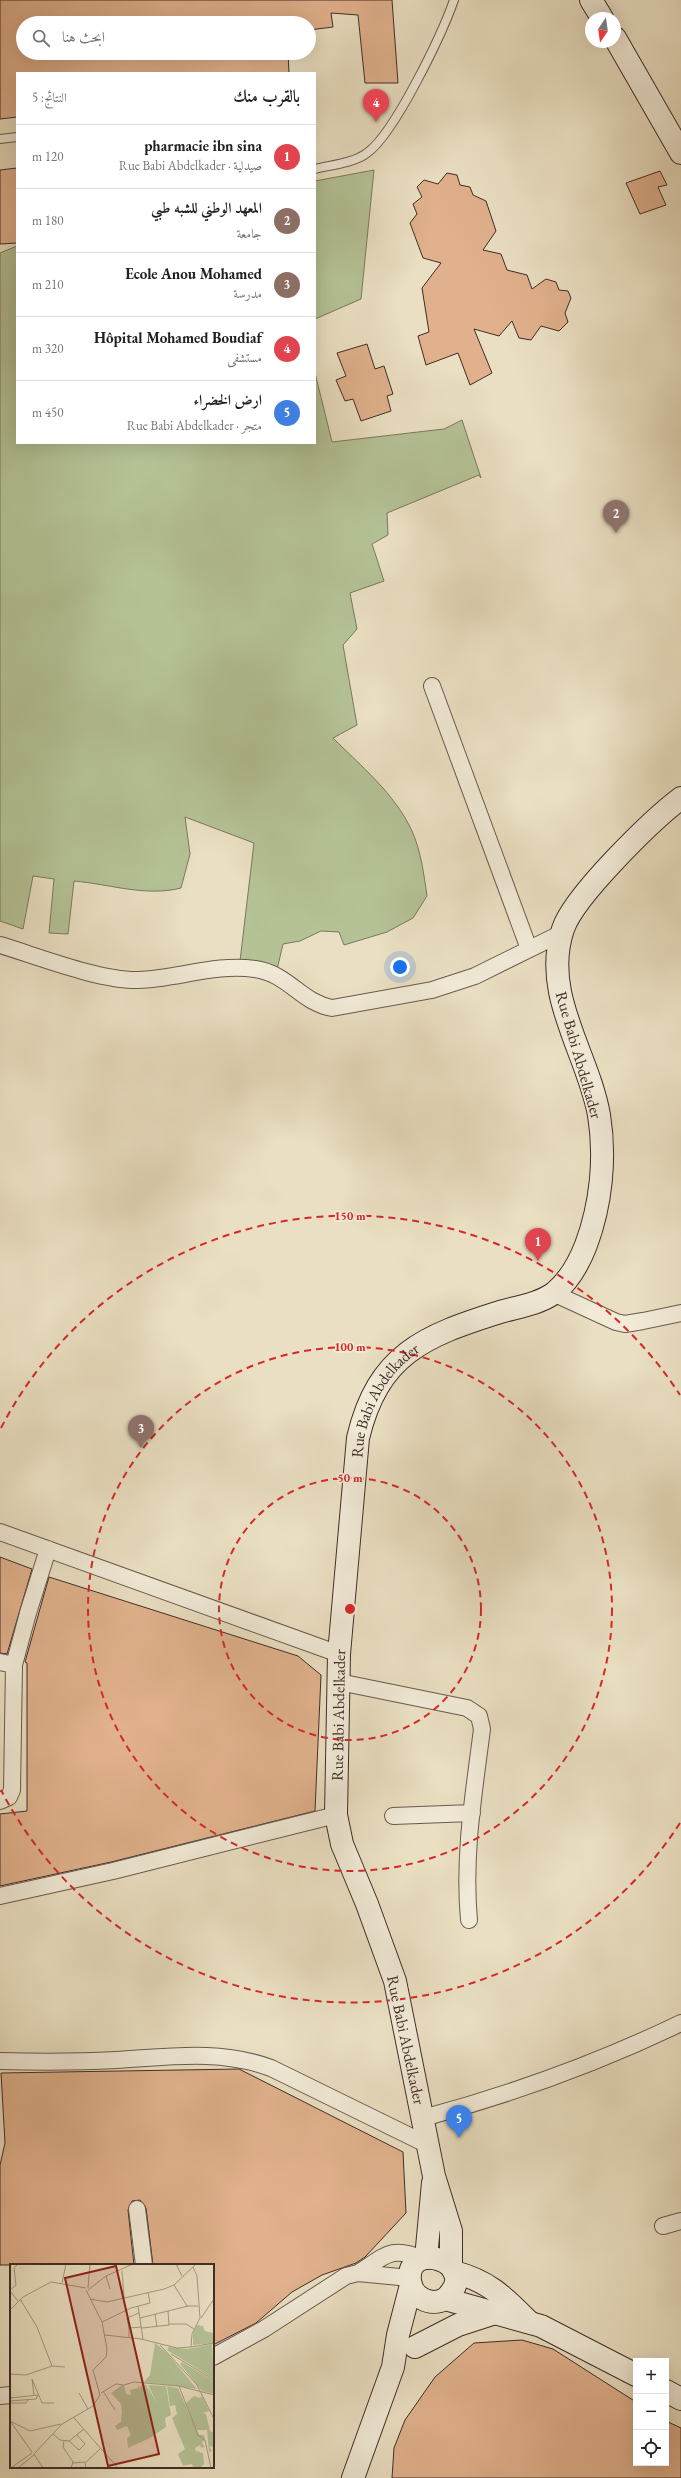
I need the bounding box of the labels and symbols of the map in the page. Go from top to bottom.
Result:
north arrow [585,12,621,48]
pin: 4 [363,89,389,122]
pin: 2 [603,500,629,533]
your location [390,957,410,977]
street label: Rue Babi Abdelkader [551,989,607,1122]
text: 150 m [334,1208,366,1224]
pin: 1 [525,1228,551,1261]
street label: Rue Babi Abdelkader [346,1337,423,1459]
text: 100 m [334,1339,366,1355]
pin: 3 [128,1415,154,1448]
text: 50 m [337,1470,363,1486]
centre of rings [343,1602,357,1616]
street label: Rue Babi Abdelkader [326,1648,350,1781]
street label: Rue Babi Abdelkader [382,1974,430,2107]
pin: 5 [446,2105,472,2138]
inset map [10,2264,214,2468]

